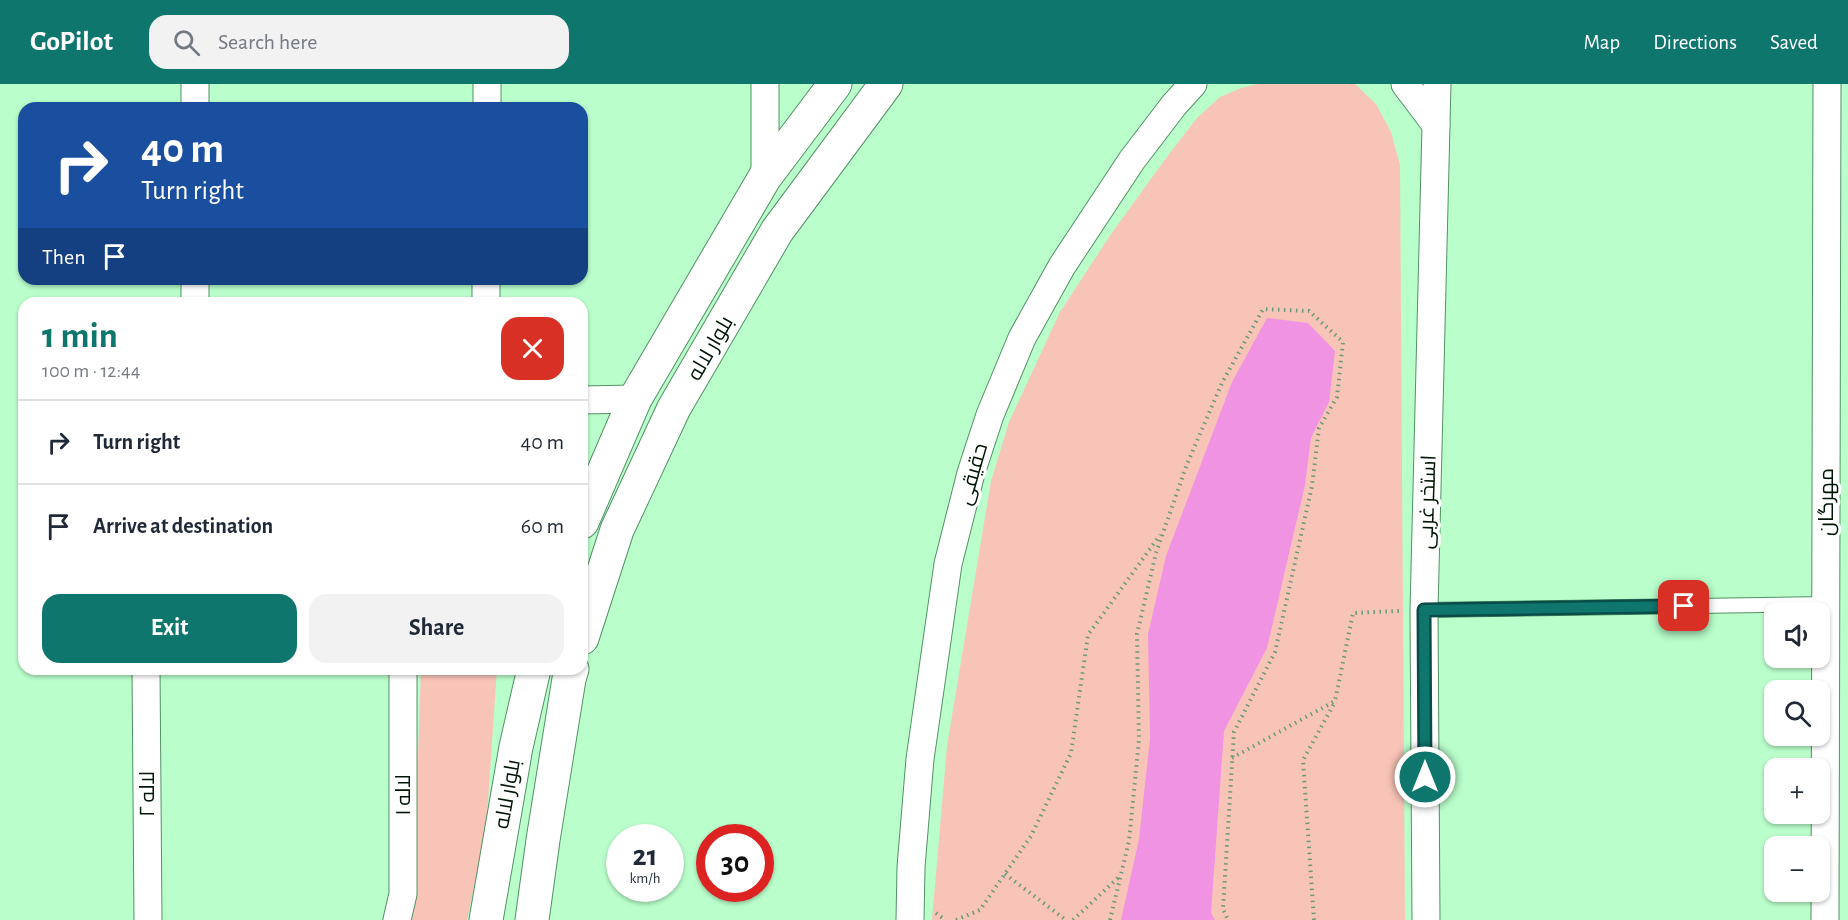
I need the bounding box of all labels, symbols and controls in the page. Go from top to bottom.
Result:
search box [149,15,569,69]
icon: search [170,26,203,59]
text: GoPilot [30,28,113,56]
text: Search here [218,31,318,53]
text: Map [1584,32,1620,53]
text: Directions [1653,32,1737,53]
text: Saved [1770,32,1818,53]
icon: right [42,126,120,204]
text: 40 m [141,128,224,170]
text: Turn right [141,177,244,204]
icon: arrive [98,240,131,273]
text: Then [42,246,86,268]
street label: بلوار لاله [684,313,738,384]
button: close [501,317,564,380]
text: 1 min [42,318,118,354]
text: 100 m · 12:44 [42,361,140,381]
icon: right [42,426,75,459]
text: Turn right [93,431,180,453]
text: 40 m [521,431,564,453]
street label: حقیقی [954,441,993,508]
street label: استخر غربی [1415,454,1442,550]
street label: مهرگان [1816,468,1839,536]
icon: arrive [42,510,75,543]
text: Arrive at destination [93,515,273,537]
text: 60 m [521,515,564,537]
pin [1658,580,1709,631]
icon: arrive [1667,589,1700,622]
button: Exit [42,594,297,663]
button: Share [309,594,564,663]
map controls [1764,602,1830,902]
button: sound [1764,602,1830,668]
button: search [1764,680,1830,746]
position arrow [1393,745,1457,809]
street label: بلوار لاله [491,758,525,831]
button: + [1764,758,1830,824]
street label: لاله ۲ [137,771,158,817]
street label: لاله ۱ [393,774,414,816]
speed limit sign: 30 [696,824,774,902]
button: − [1764,836,1830,902]
text: 21 [633,841,657,871]
text: km/h [630,871,660,886]

